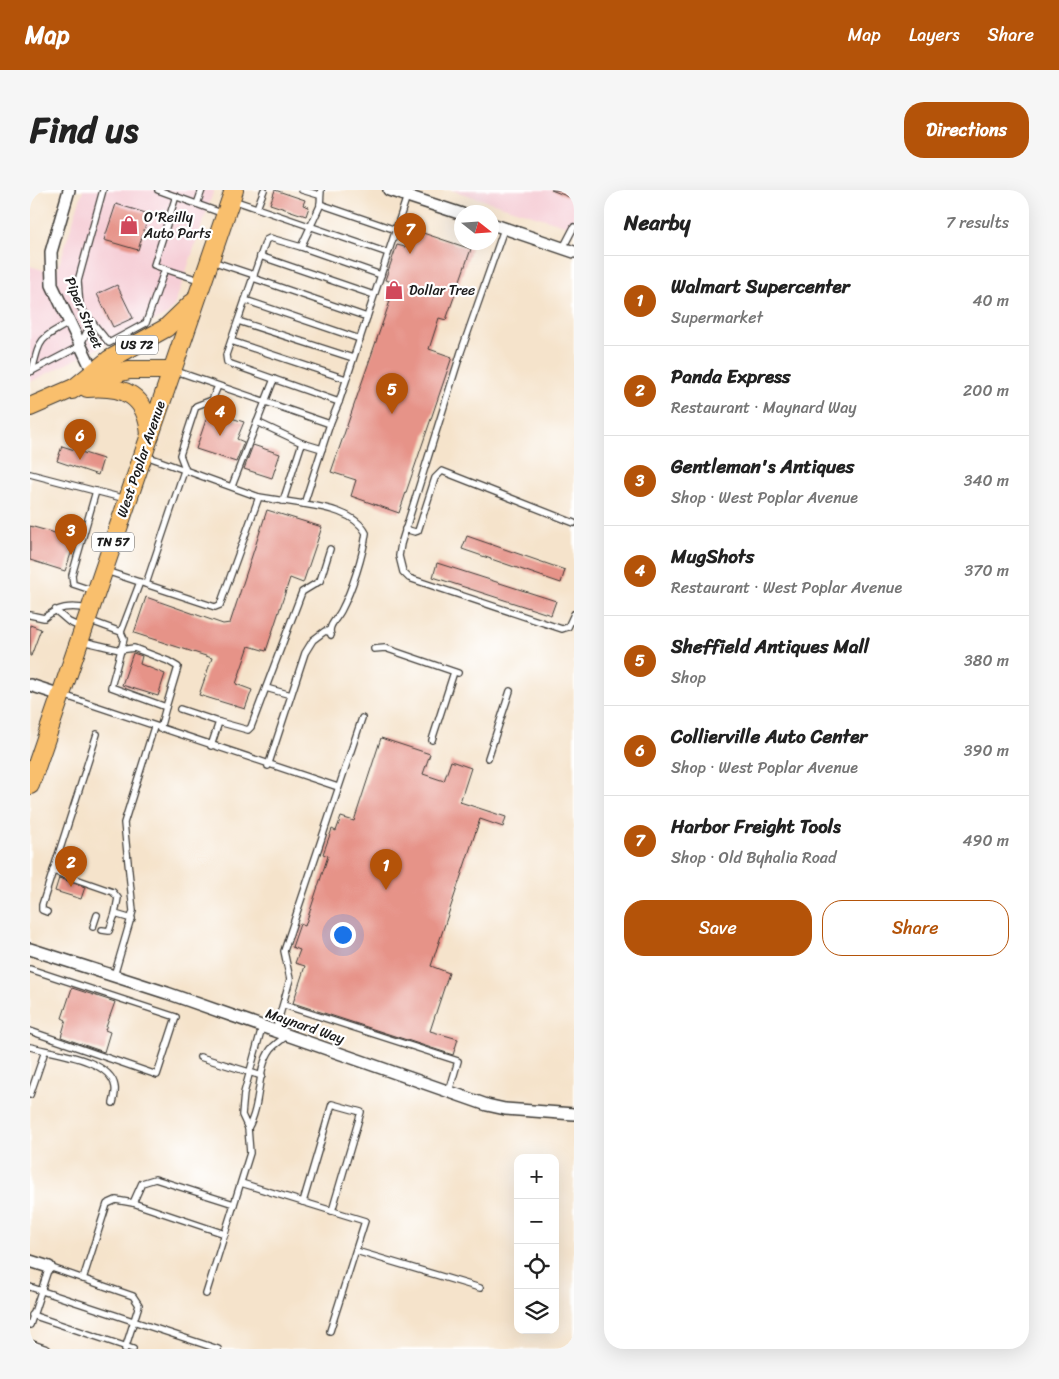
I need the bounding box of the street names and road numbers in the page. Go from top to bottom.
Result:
street label: Piper Street [58,273,110,353]
road number: US 72 [116,336,158,354]
street label: West Poplar Avenue [109,397,173,521]
road number: TN 57 [92,532,134,552]
street label: Maynard Way [262,1001,349,1051]

